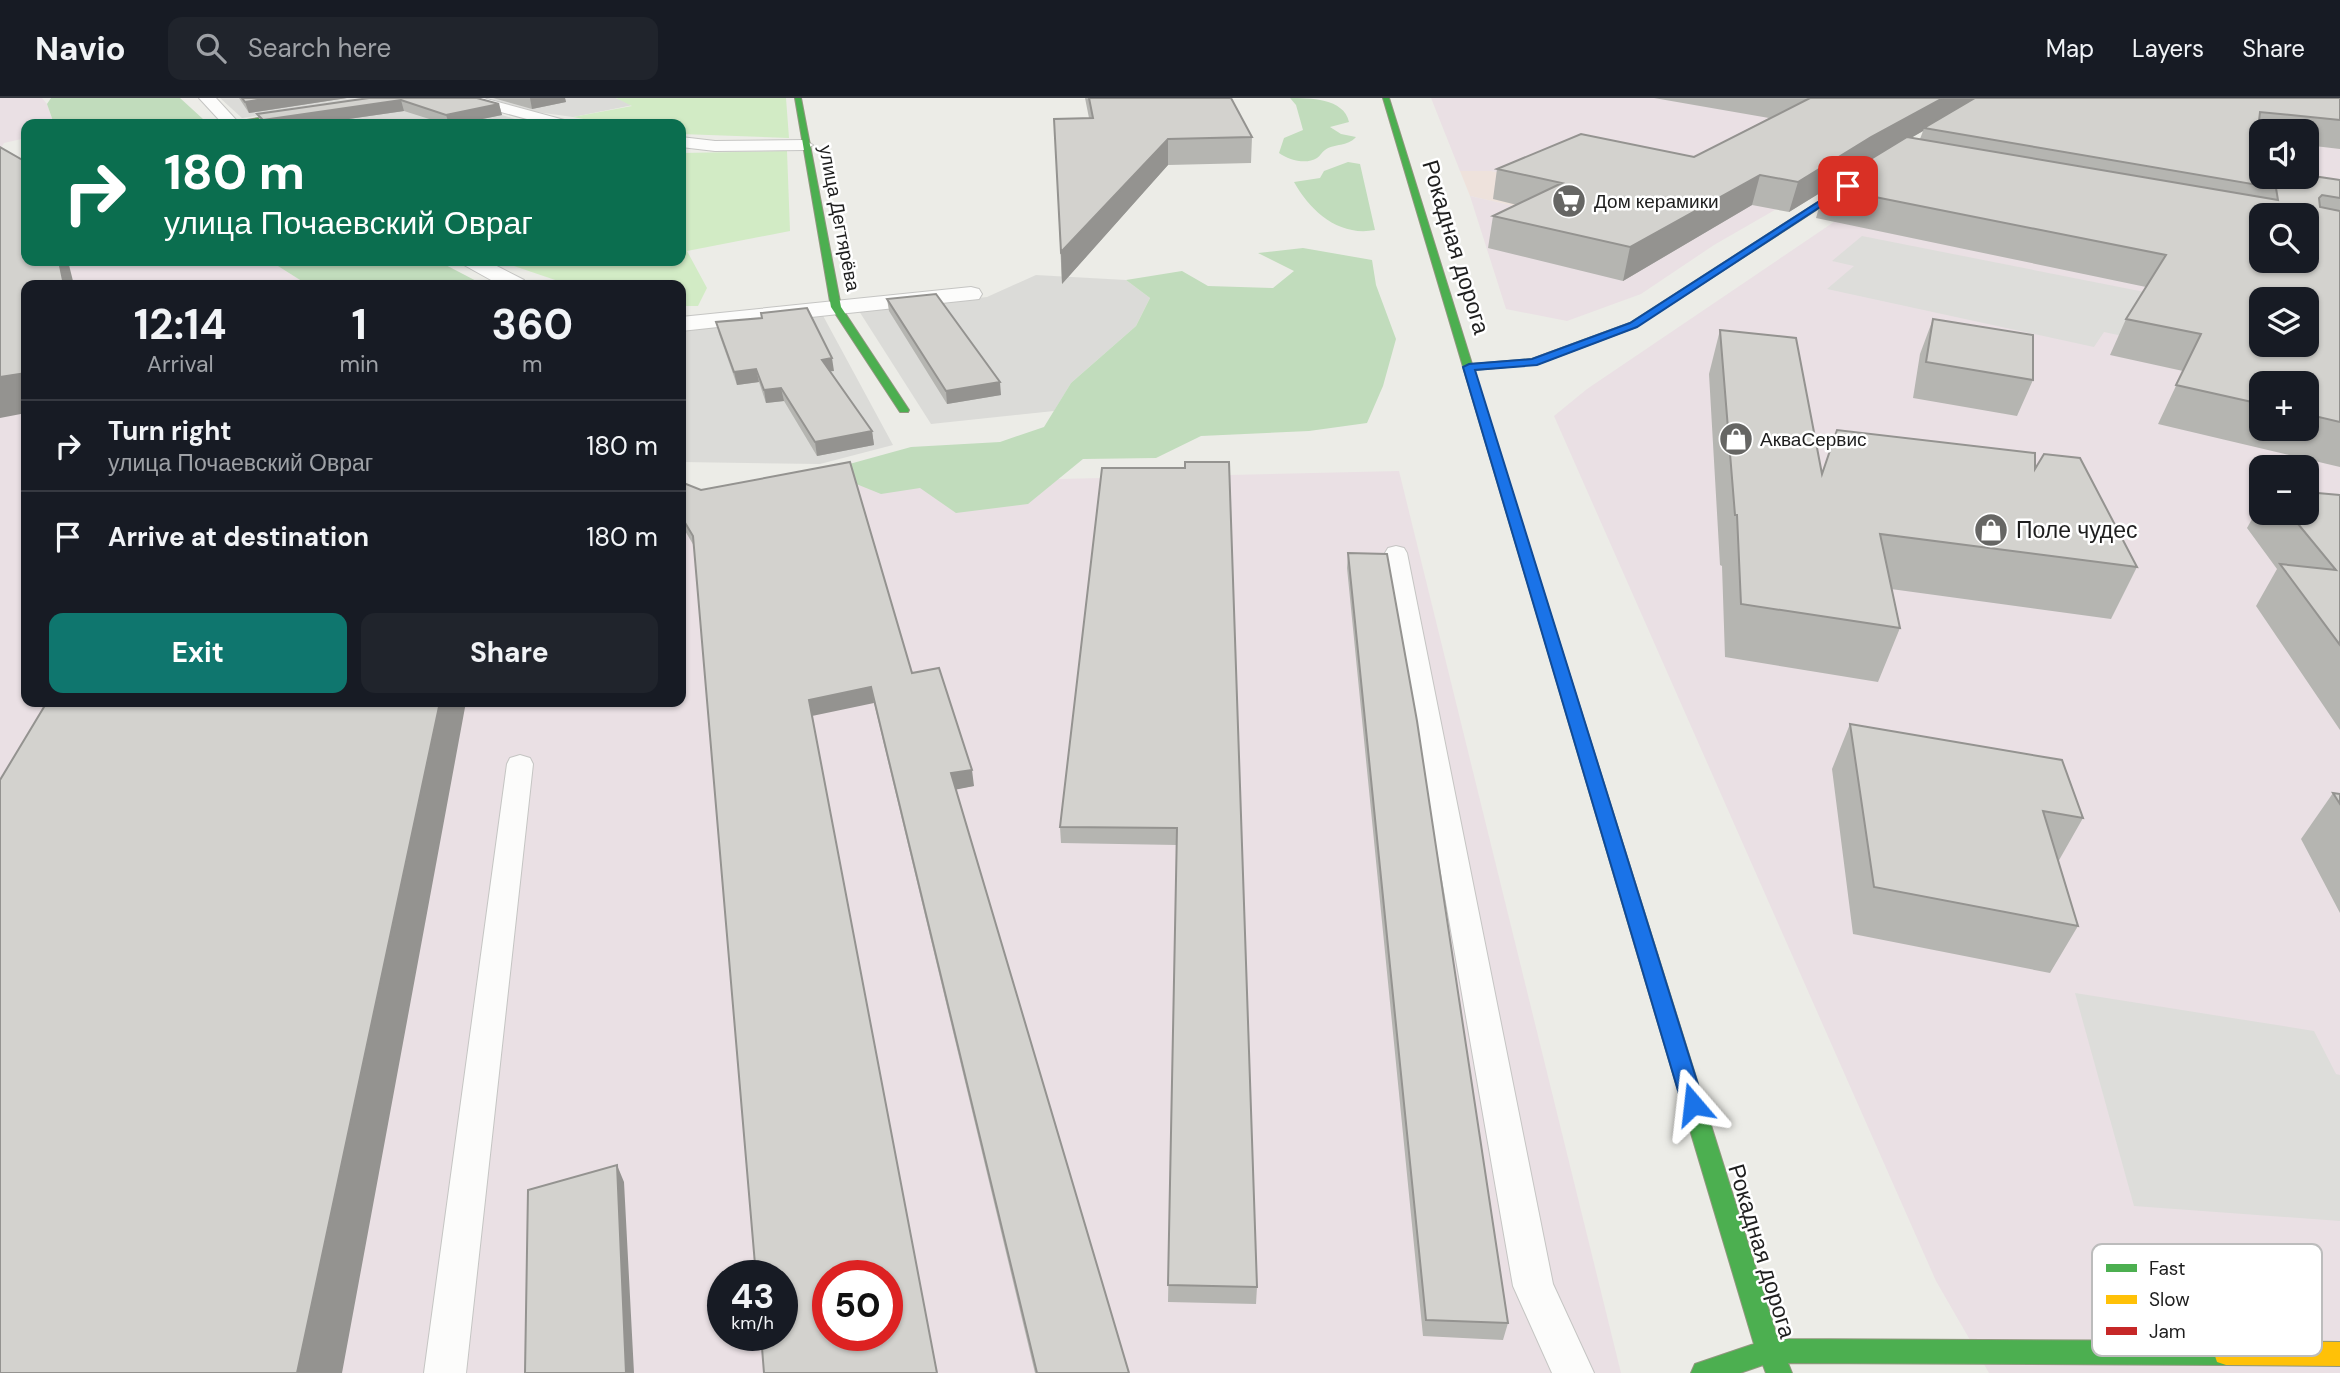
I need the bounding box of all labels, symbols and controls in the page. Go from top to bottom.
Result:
search box [168,17,658,80]
text: Navio [35,27,126,70]
icon: search [192,29,230,67]
text: Search here [248,31,391,65]
text: Map [2046,33,2094,64]
text: Layers [2132,33,2204,64]
text: Share [2242,33,2305,64]
map controls [2249,119,2319,525]
button: sound [2249,119,2319,189]
text: 180 m [164,140,305,204]
street label: улица Дегтярёва [813,143,866,294]
icon: right [49,147,140,238]
street label: Рокадная дорога [1415,156,1497,338]
pin [1818,156,1878,216]
icon: arrive [1829,167,1867,205]
supermarket icon: Дом керамики [1550,182,1588,220]
place label: Дом керамики [1594,189,1719,214]
text: улица Почаевский Овраг [164,202,533,244]
button: search [2249,203,2319,273]
button: layers [2249,287,2319,357]
text: 12:14 [134,297,227,352]
text: 1 [351,297,367,352]
text: 360 [492,297,573,352]
text: Arrival [147,349,214,379]
text: min [340,349,379,379]
text: m [522,349,543,379]
button: + [2249,371,2319,441]
text: Turn right [108,414,232,448]
shop icon: АкваСервис [1717,420,1755,458]
icon: right [49,427,87,465]
place label: АкваСервис [1760,427,1867,452]
text: 180 m [586,429,658,463]
text: улица Почаевский Овраг [108,448,373,478]
button: − [2249,455,2319,525]
shop icon: Поле чудес [1972,511,2010,549]
place label: Поле чудес [2016,515,2138,545]
icon: arrive [49,518,87,556]
text: Arrive at destination [108,520,369,554]
text: 180 m [586,520,658,554]
button: Exit [49,613,347,693]
button: Share [361,613,658,693]
position arrow [1656,1067,1730,1141]
street label: Рокадная дорога [1721,1160,1803,1342]
legend [2092,1244,2322,1356]
text: Fast [2149,1256,2185,1281]
speed limit sign: 50 [812,1260,903,1351]
text: 43 [731,1273,774,1319]
text: Slow [2149,1287,2190,1312]
text: km/h [731,1311,774,1335]
text: Jam [2149,1319,2186,1344]

